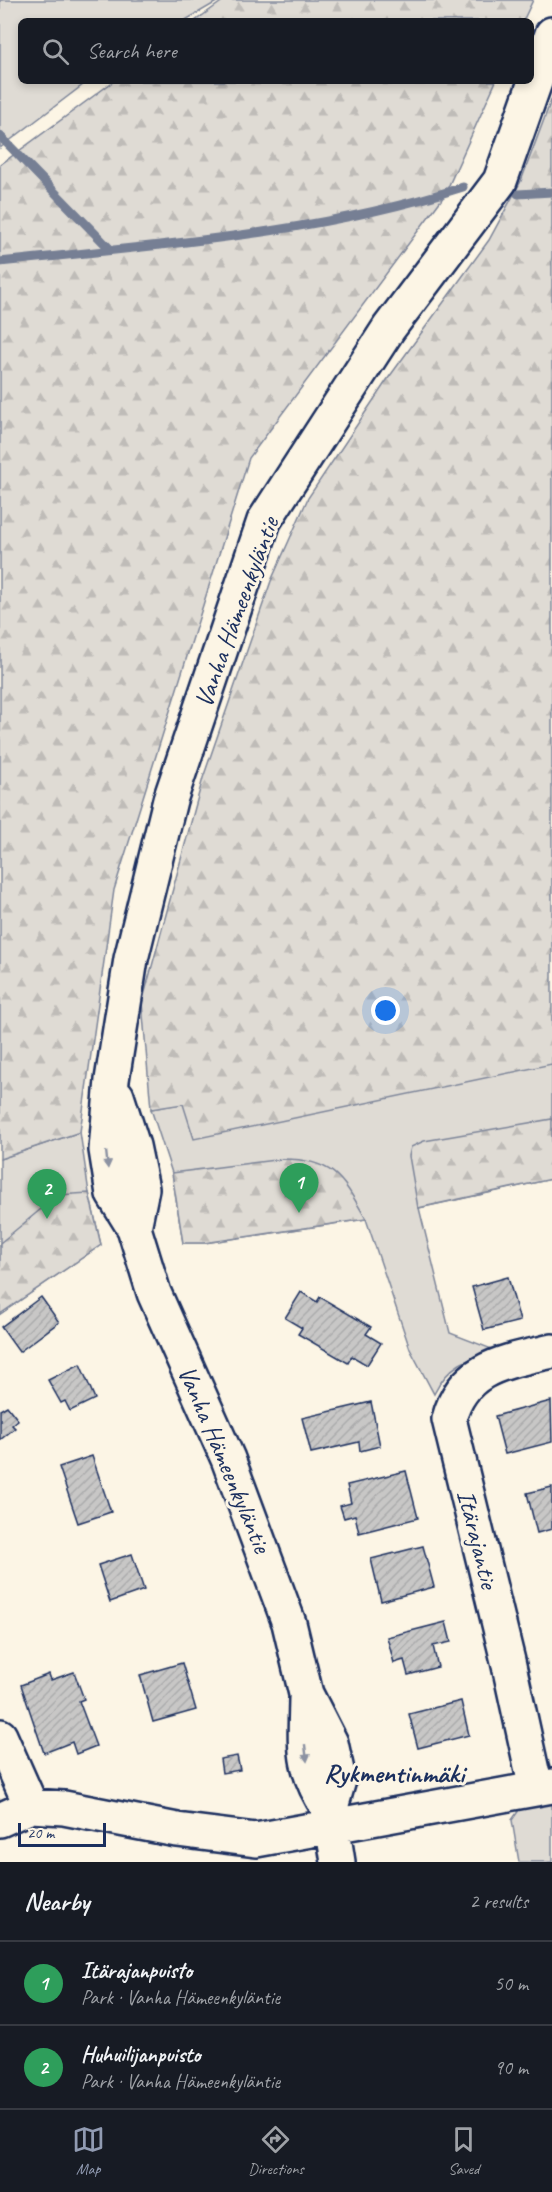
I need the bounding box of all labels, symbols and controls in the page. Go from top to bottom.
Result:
search box [18,18,534,84]
icon: search [39,35,72,68]
text: Search here [87,37,177,65]
street label: Vanha Hämeenkyläntie [187,511,287,712]
your location [371,996,400,1025]
one-way arrow [102,1150,112,1169]
pin: 1 [280,1164,318,1213]
pin: 2 [28,1170,66,1219]
street label: Vanha Hämeenkyläntie [170,1361,279,1559]
street label: Itärajantie [449,1486,506,1594]
one-way arrow [301,1743,311,1762]
district label: Rykmentinmäki [324,1756,468,1790]
scale bar [18,1820,106,1848]
text: 20 m [27,1823,54,1843]
text: Nearby [24,1885,89,1918]
text: 2 results [469,1889,528,1914]
text: Itärajanpuisto [81,1957,192,1985]
text: 1 [39,1971,48,1996]
text: 50 m [494,1971,528,1996]
text: Park · Vanha Hämeenkyläntie [81,1985,280,2010]
text: Huhuilijanpuisto [81,2041,200,2069]
text: 2 [39,2055,48,2080]
text: 90 m [494,2055,528,2080]
text: Park · Vanha Hämeenkyläntie [81,2069,280,2094]
tab: Map [72,2123,105,2179]
tab: Directions [248,2123,304,2179]
tab: Saved [447,2123,480,2179]

